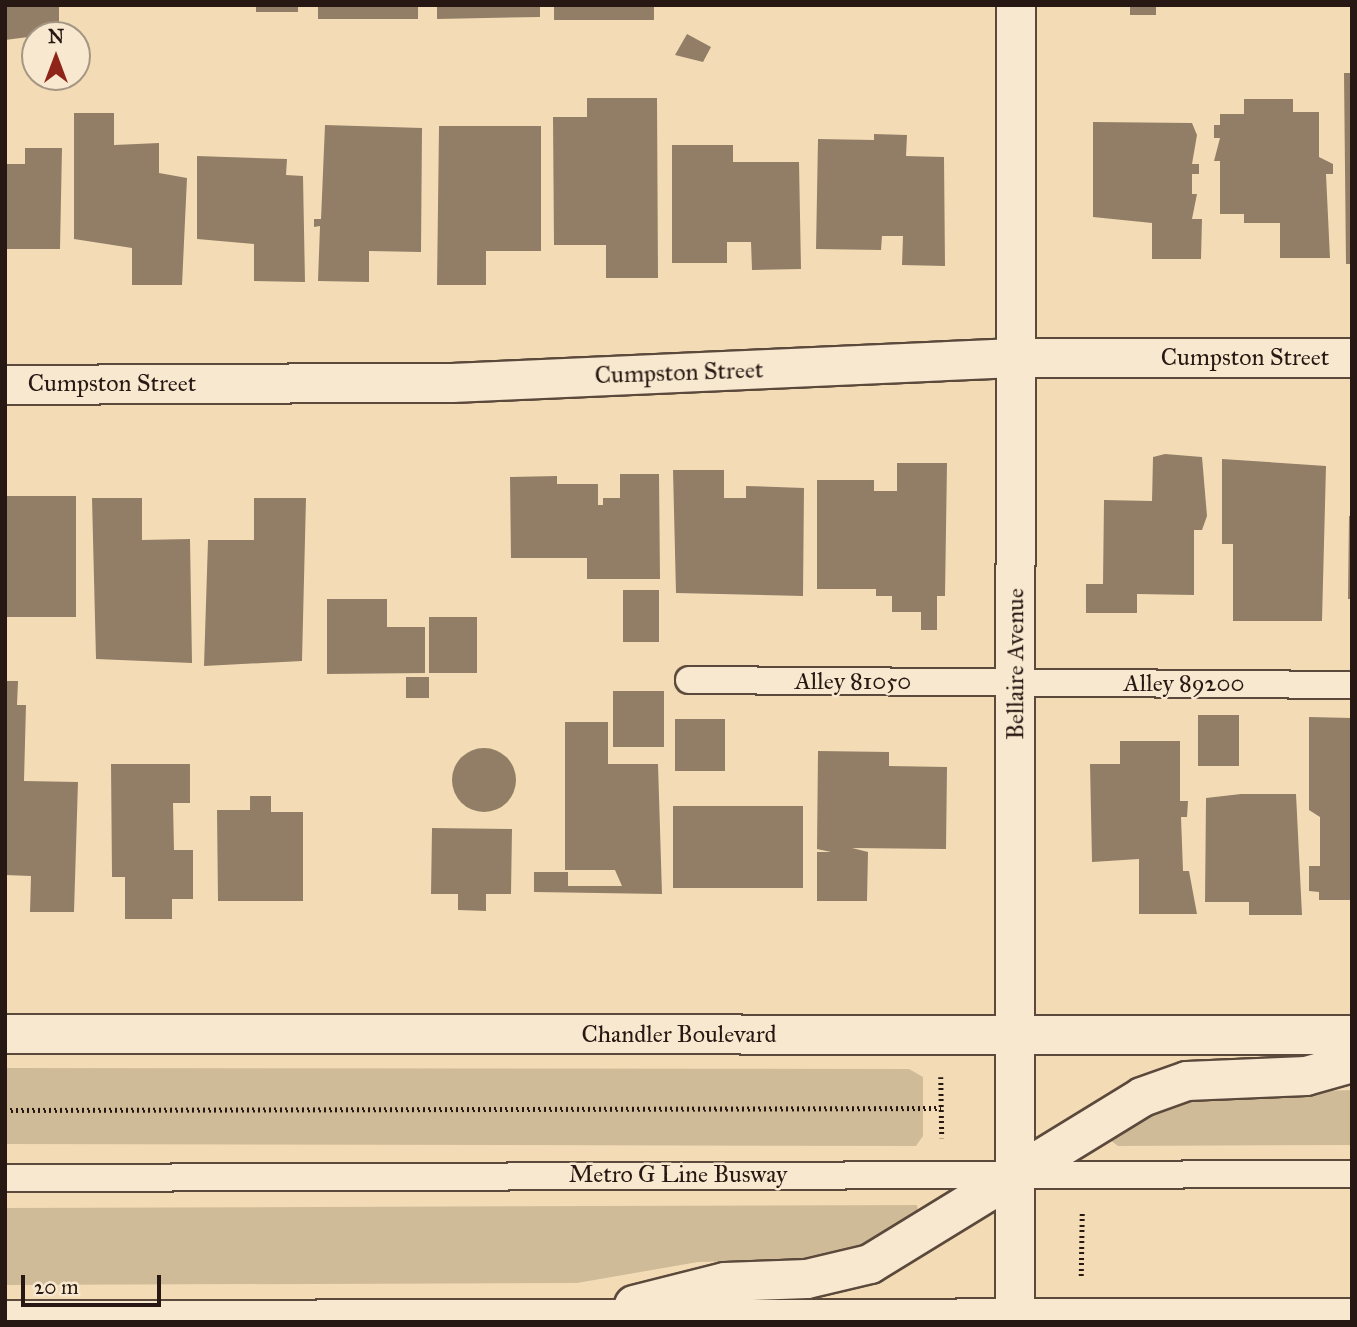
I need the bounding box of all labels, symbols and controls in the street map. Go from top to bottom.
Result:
north arrow [21,21,91,91]
text: N [48,25,64,48]
street label: Cumpston Street [1161,344,1329,372]
street label: Cumpston Street [594,356,764,390]
street label: Cumpston Street [28,370,196,398]
street label: Bellaire Avenue [1002,588,1030,740]
street label: Alley 81050 [795,668,911,696]
street label: Alley 89200 [1124,670,1244,698]
street label: Chandler Boulevard [581,1021,777,1049]
street label: Metro G Line Busway [569,1161,787,1189]
scale bar [24,1260,164,1304]
text: 20 m [34,1274,79,1300]

